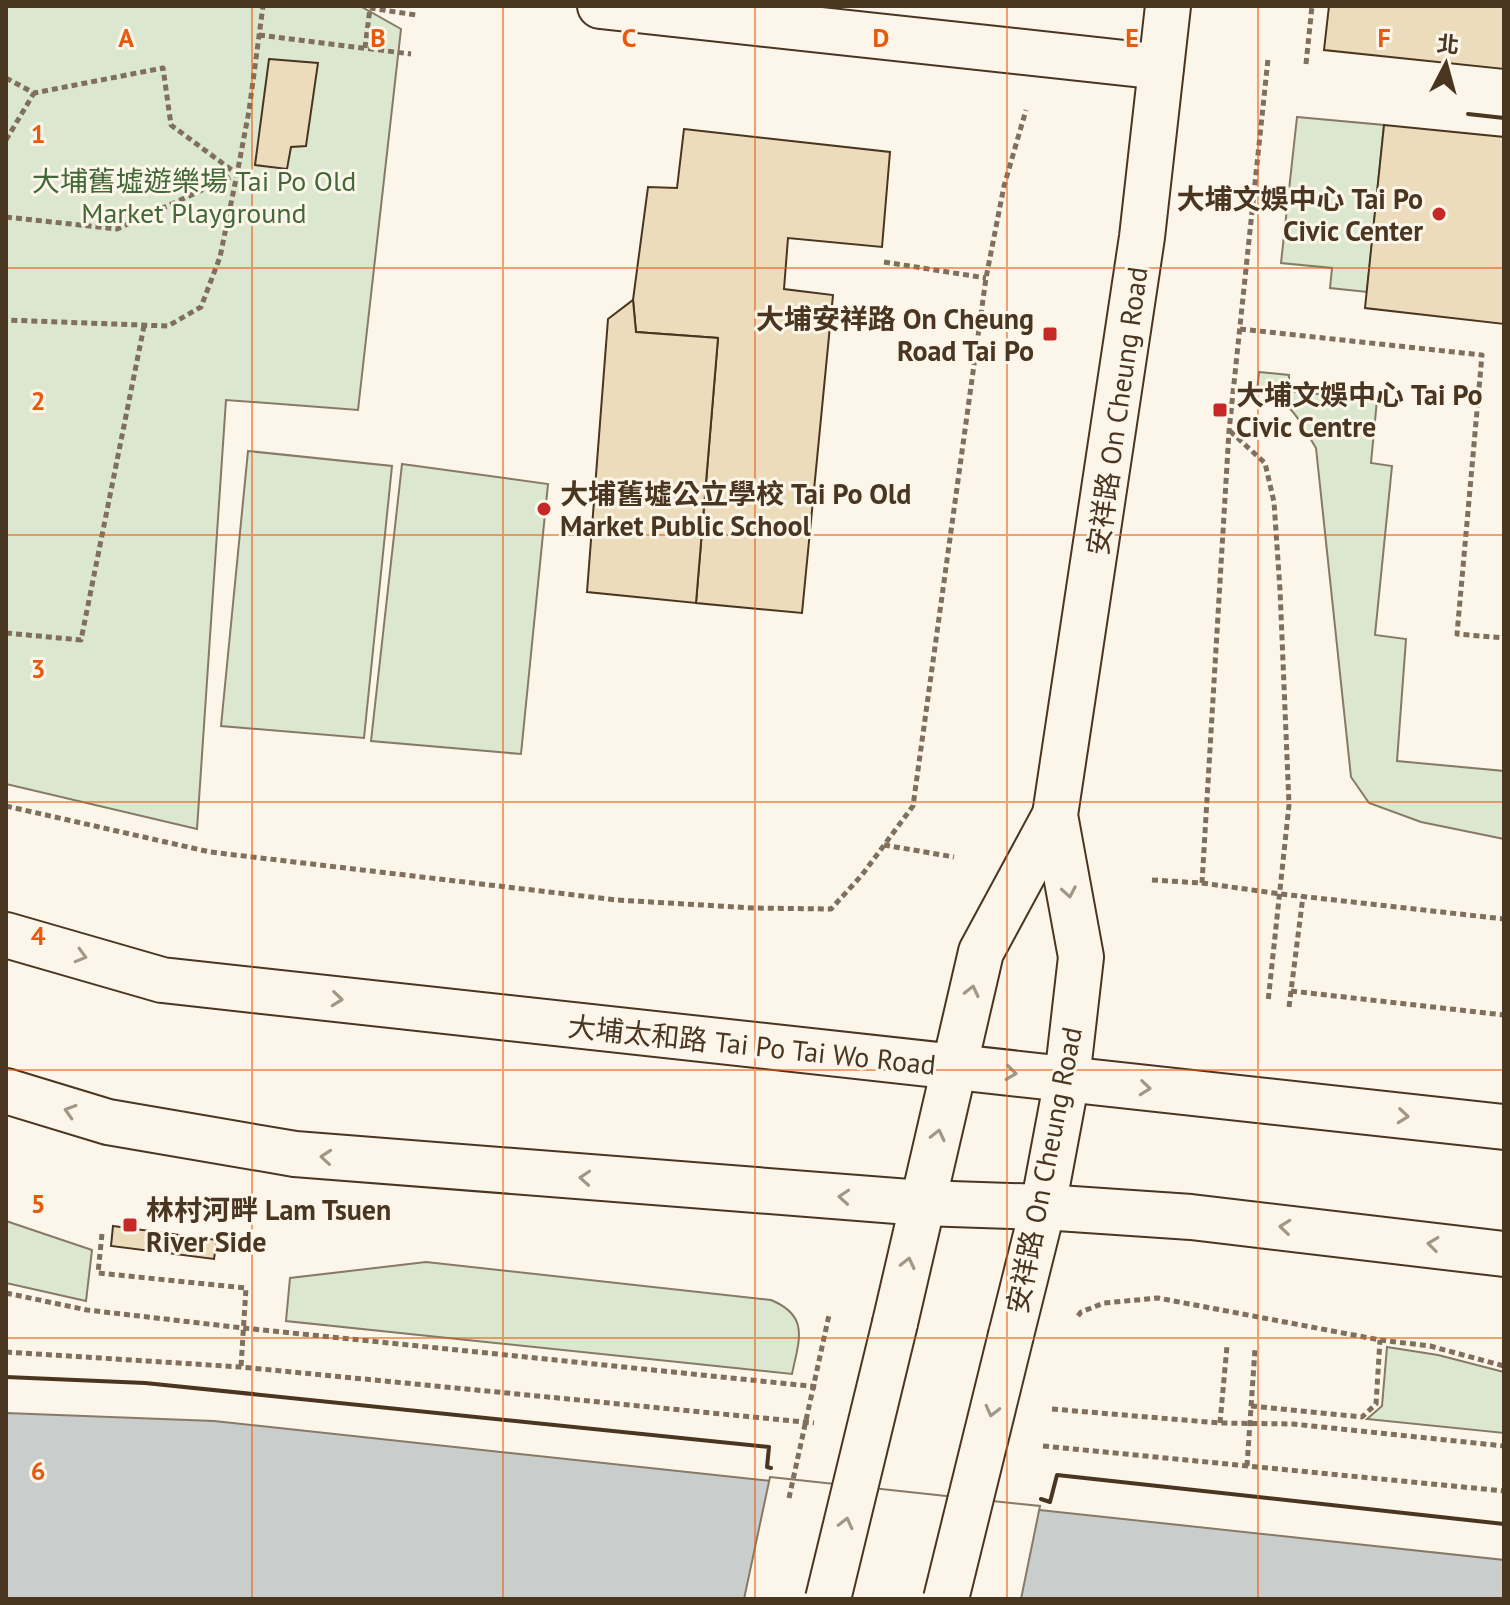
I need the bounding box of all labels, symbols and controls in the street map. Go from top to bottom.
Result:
text: A [118,21,134,54]
text: B [370,21,386,54]
text: C [622,21,636,54]
text: D [873,21,889,54]
text: E [1125,21,1139,54]
text: F [1377,21,1391,54]
north arrow [1406,24,1486,104]
text: 北 [1436,29,1461,59]
text: 1 [31,117,45,150]
park label: 大埔舊墟遊樂場 Tai Po Old Market Playground [32,162,356,231]
place label: 大埔文娛中心 Tai Po Civic Center [1176,180,1423,249]
marker: 大埔文娛中心 Tai Po Civic Center [1430,205,1448,223]
street label: 安祥路 On Cheung Road [1078,264,1156,558]
place label: 大埔安祥路 On Cheung Road Tai Po [756,300,1034,369]
marker: 大埔安祥路 On Cheung Road Tai Po [1041,325,1059,343]
place label: 大埔文娛中心 Tai Po Civic Centre [1236,376,1483,445]
text: 2 [31,384,45,417]
marker: 大埔文娛中心 Tai Po Civic Centre [1211,401,1229,419]
place label: 大埔舊墟公立學校 Tai Po Old Market Public School [560,475,911,544]
marker: 大埔舊墟公立學校 Tai Po Old Market Public School [535,500,553,518]
text: 3 [31,652,45,685]
one-way arrow [1060,885,1077,899]
text: 4 [31,919,46,952]
one-way arrow [73,947,87,964]
one-way arrow [963,984,980,998]
one-way arrow [330,991,343,1008]
street label: 大埔太和路 Tai Po Tai Wo Road [566,1007,938,1083]
street label: 安祥路 On Cheung Road [998,1024,1090,1316]
one-way arrow [1004,1064,1017,1081]
one-way arrow [1139,1079,1152,1096]
one-way arrow [64,1104,78,1120]
one-way arrow [1397,1108,1410,1125]
one-way arrow [929,1128,946,1142]
one-way arrow [319,1148,332,1165]
one-way arrow [578,1170,591,1187]
text: 5 [31,1187,45,1220]
one-way arrow [837,1189,850,1206]
place label: 林村河畔 Lam Tsuen River Side [146,1191,391,1260]
marker: 林村河畔 Lam Tsuen River Side [121,1216,139,1234]
one-way arrow [1278,1219,1291,1236]
one-way arrow [1427,1236,1440,1253]
one-way arrow [899,1257,916,1270]
one-way arrow [984,1404,1001,1417]
text: 6 [31,1454,45,1487]
one-way arrow [837,1517,854,1531]

